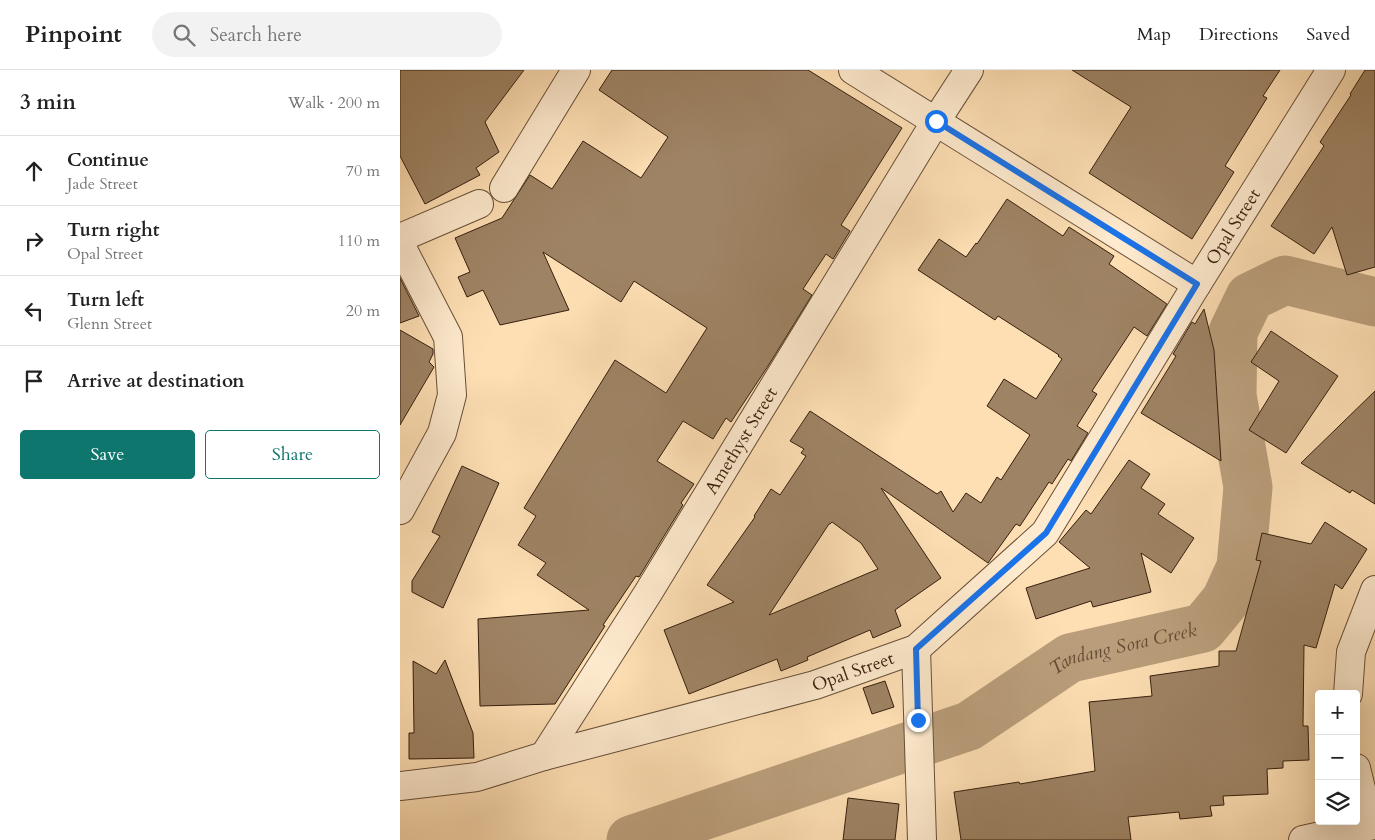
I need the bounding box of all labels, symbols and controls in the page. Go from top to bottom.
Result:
search box [152,12,502,57]
text: Pinpoint [25,18,122,51]
icon: search [170,21,198,49]
text: Search here [210,22,302,48]
text: Map [1137,22,1171,47]
text: Directions [1199,22,1278,47]
text: Saved [1306,22,1350,47]
text: 3 min [20,88,76,117]
text: Walk · 200 m [288,92,380,114]
route start [925,110,948,133]
text: Continue [67,147,149,173]
icon: ahead [20,157,48,185]
text: 70 m [346,160,380,182]
text: Jade Street [67,173,138,195]
street label: Opal Street [1200,183,1266,270]
text: Turn right [67,217,159,243]
icon: right [20,227,48,255]
text: 110 m [338,230,380,252]
text: Opal Street [67,243,143,265]
text: Turn left [67,287,144,313]
icon: left [20,297,48,325]
text: 20 m [346,300,380,322]
text: Glenn Street [67,313,152,335]
icon: arrive [20,367,48,395]
text: Arrive at destination [67,368,244,394]
street label: Amethyst Street [699,382,783,499]
button: Save [20,430,195,479]
button: Share [205,430,380,479]
water label: Tandang Sora Creek [1044,617,1200,681]
street label: Opal Street [808,645,898,698]
map controls [1315,690,1360,825]
button: + [1315,690,1360,735]
route end [907,709,930,732]
button: − [1315,735,1360,780]
button: layers [1315,780,1360,825]

